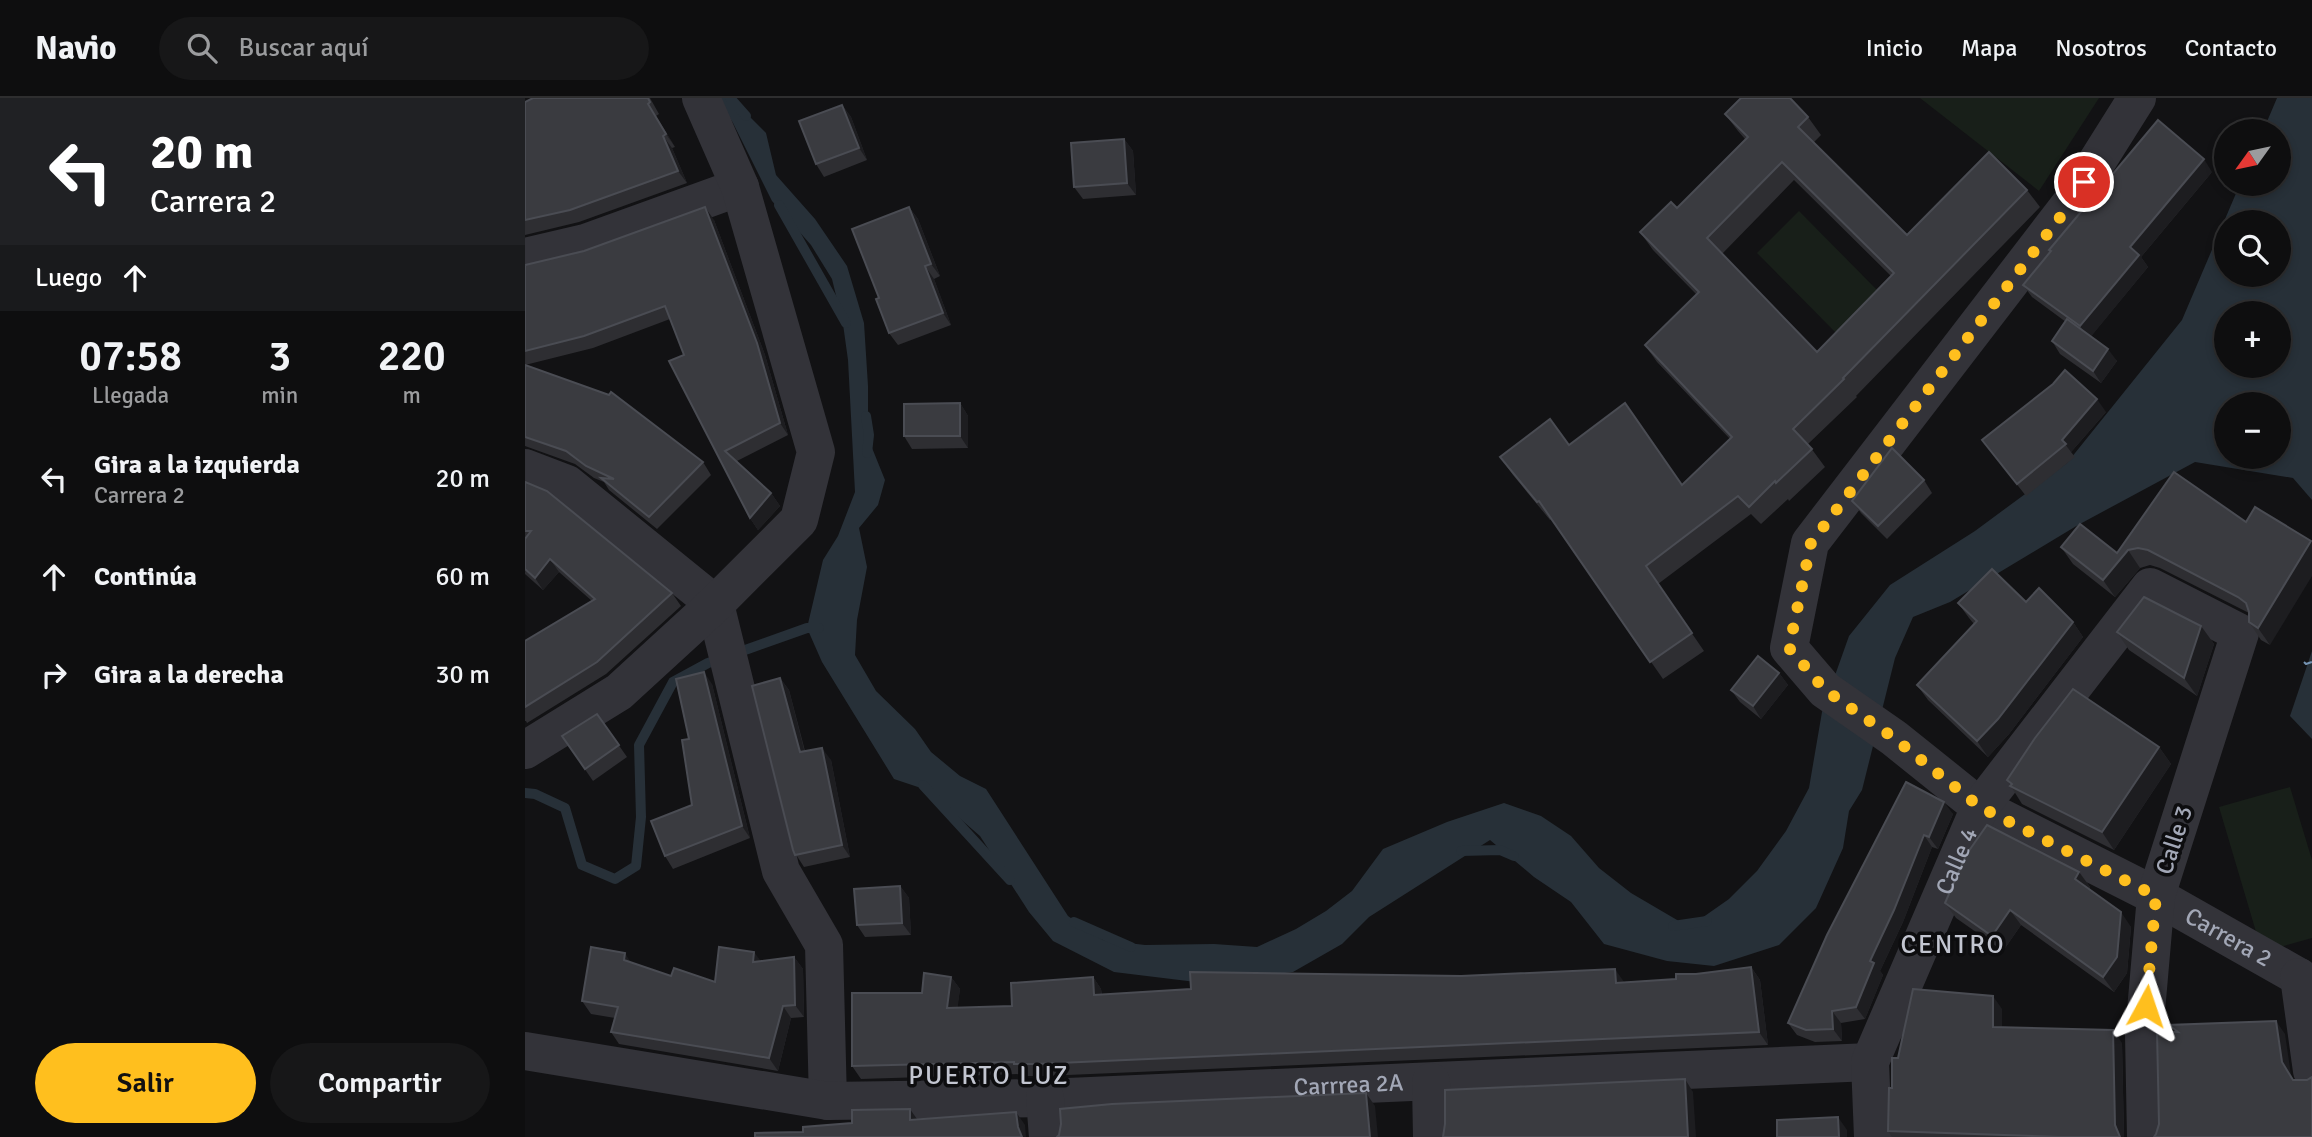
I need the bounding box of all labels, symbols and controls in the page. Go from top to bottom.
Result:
search box [159,17,649,80]
text: Navio [35,28,117,69]
icon: search [183,29,221,67]
text: Buscar aquí [239,32,369,64]
text: Inicio [1866,33,1923,63]
text: Mapa [1961,33,2017,63]
text: Nosotros [2055,33,2147,63]
text: Contacto [2185,33,2277,63]
north arrow [2214,119,2291,196]
map controls [2214,119,2291,469]
text: 20 m [150,122,253,182]
icon: left [35,126,126,217]
pin [2054,152,2114,212]
icon: arrive [2065,163,2103,201]
text: Carrera 2 [150,182,276,221]
button: search [2214,210,2291,287]
icon: ahead [116,259,154,297]
text: Luego [35,262,102,294]
button: + [2214,301,2291,378]
text: 07:58 [79,331,182,382]
text: 3 [268,331,291,382]
text: 220 [378,331,446,382]
text: Llegada [92,381,169,410]
text: min [261,381,298,410]
text: m [402,381,421,410]
button: − [2214,392,2291,469]
text: Gira a la izquierda [94,449,300,481]
icon: left [35,460,73,498]
text: 20 m [435,463,490,495]
text: Carrera 2 [94,481,185,510]
icon: ahead [35,558,73,596]
text: Continúa [94,561,197,593]
text: 60 m [435,561,490,593]
icon: right [35,656,73,694]
text: Gira a la derecha [94,659,284,691]
text: 30 m [435,659,490,691]
street label: Calle 3 [2149,802,2199,878]
street label: Calle 4 [1929,823,1984,899]
street label: Carrera 2 [2180,901,2277,974]
district label: CENTRO [1900,929,2006,961]
position arrow [2109,969,2183,1043]
button: Salir [35,1043,256,1123]
button: Compartir [270,1043,490,1123]
district label: PUERTO LUZ [908,1060,1070,1092]
street label: Carrrea 2A [1293,1067,1404,1102]

